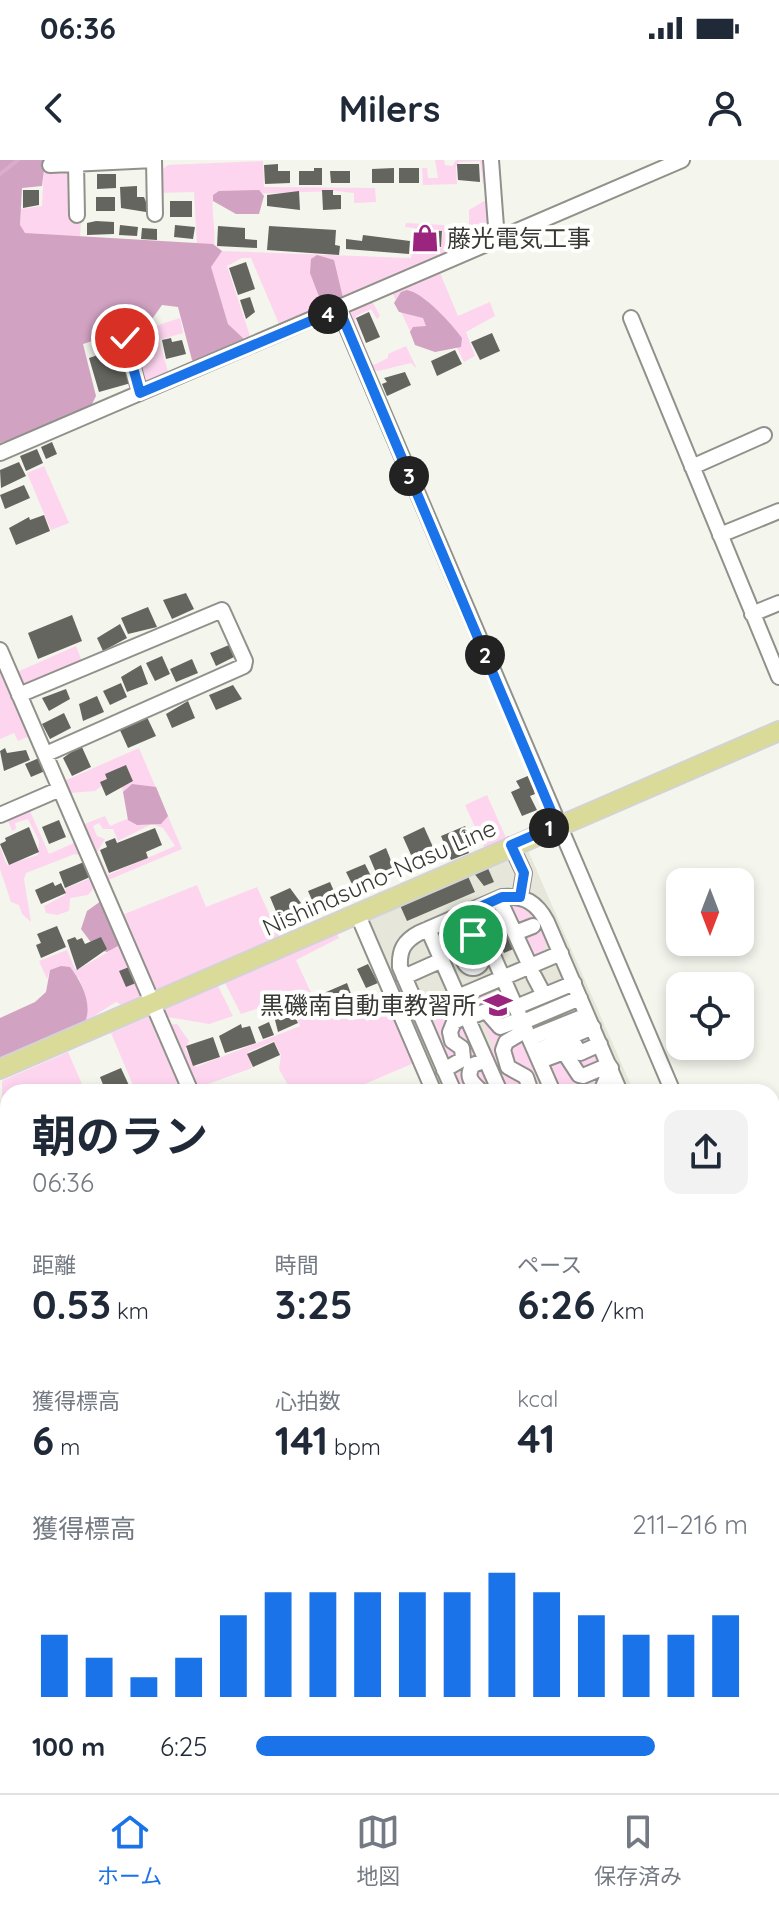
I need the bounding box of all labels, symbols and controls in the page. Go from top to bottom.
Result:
text: 06:36 [40,9,116,47]
icon: back [32,86,76,130]
text: Milers [339,86,440,131]
icon: person [703,86,747,130]
shop icon: 藤光電気工事 [410,223,440,253]
place label: 藤光電気工事 [447,223,591,253]
pin: 4 [308,294,348,334]
text: 4 [322,300,334,328]
pin [91,304,159,372]
icon: check [103,316,147,360]
pin: 3 [389,456,429,496]
text: 3 [403,462,415,490]
pin: 2 [465,635,505,675]
text: 2 [479,641,491,669]
pin: 1 [529,808,569,848]
street label: Nishinasuno-Nasu Line [258,812,500,942]
text: 1 [545,814,553,842]
north arrow [666,868,754,956]
map controls [666,868,754,1060]
pin [439,901,507,969]
icon: arrive [451,913,495,957]
button: locate [666,972,754,1060]
place label: 黒磯南自動車教習所 [260,990,476,1020]
school or university icon: 黒磯南自動車教習所 [483,990,513,1020]
text: 朝のラン [32,1108,208,1163]
button: share [664,1110,748,1194]
text: 06:36 [32,1166,94,1199]
text: 距離 [32,1251,76,1279]
text: 時間 [275,1251,319,1279]
text: ペース [517,1251,582,1279]
text: 0.53 [32,1279,111,1329]
text: 3:25 [275,1279,353,1329]
text: 6:26 [517,1279,595,1329]
text: km [111,1297,149,1325]
text: /km [595,1297,645,1325]
text: kcal [517,1385,558,1413]
text: 獲得標高 [32,1387,120,1415]
text: 心拍数 [275,1387,341,1415]
text: 41 [517,1413,555,1463]
text: 6 [32,1415,54,1465]
text: 141 [275,1415,328,1465]
text: m [54,1433,80,1461]
text: bpm [328,1433,381,1461]
text: 211–216 m [632,1508,748,1541]
text: 獲得標高 [32,1512,136,1545]
text: 100 m [32,1730,105,1763]
text: 6:25 [160,1730,207,1763]
tab: ホーム [97,1810,162,1890]
tab: 地図 [356,1810,400,1890]
tab: 保存済み [594,1810,682,1890]

